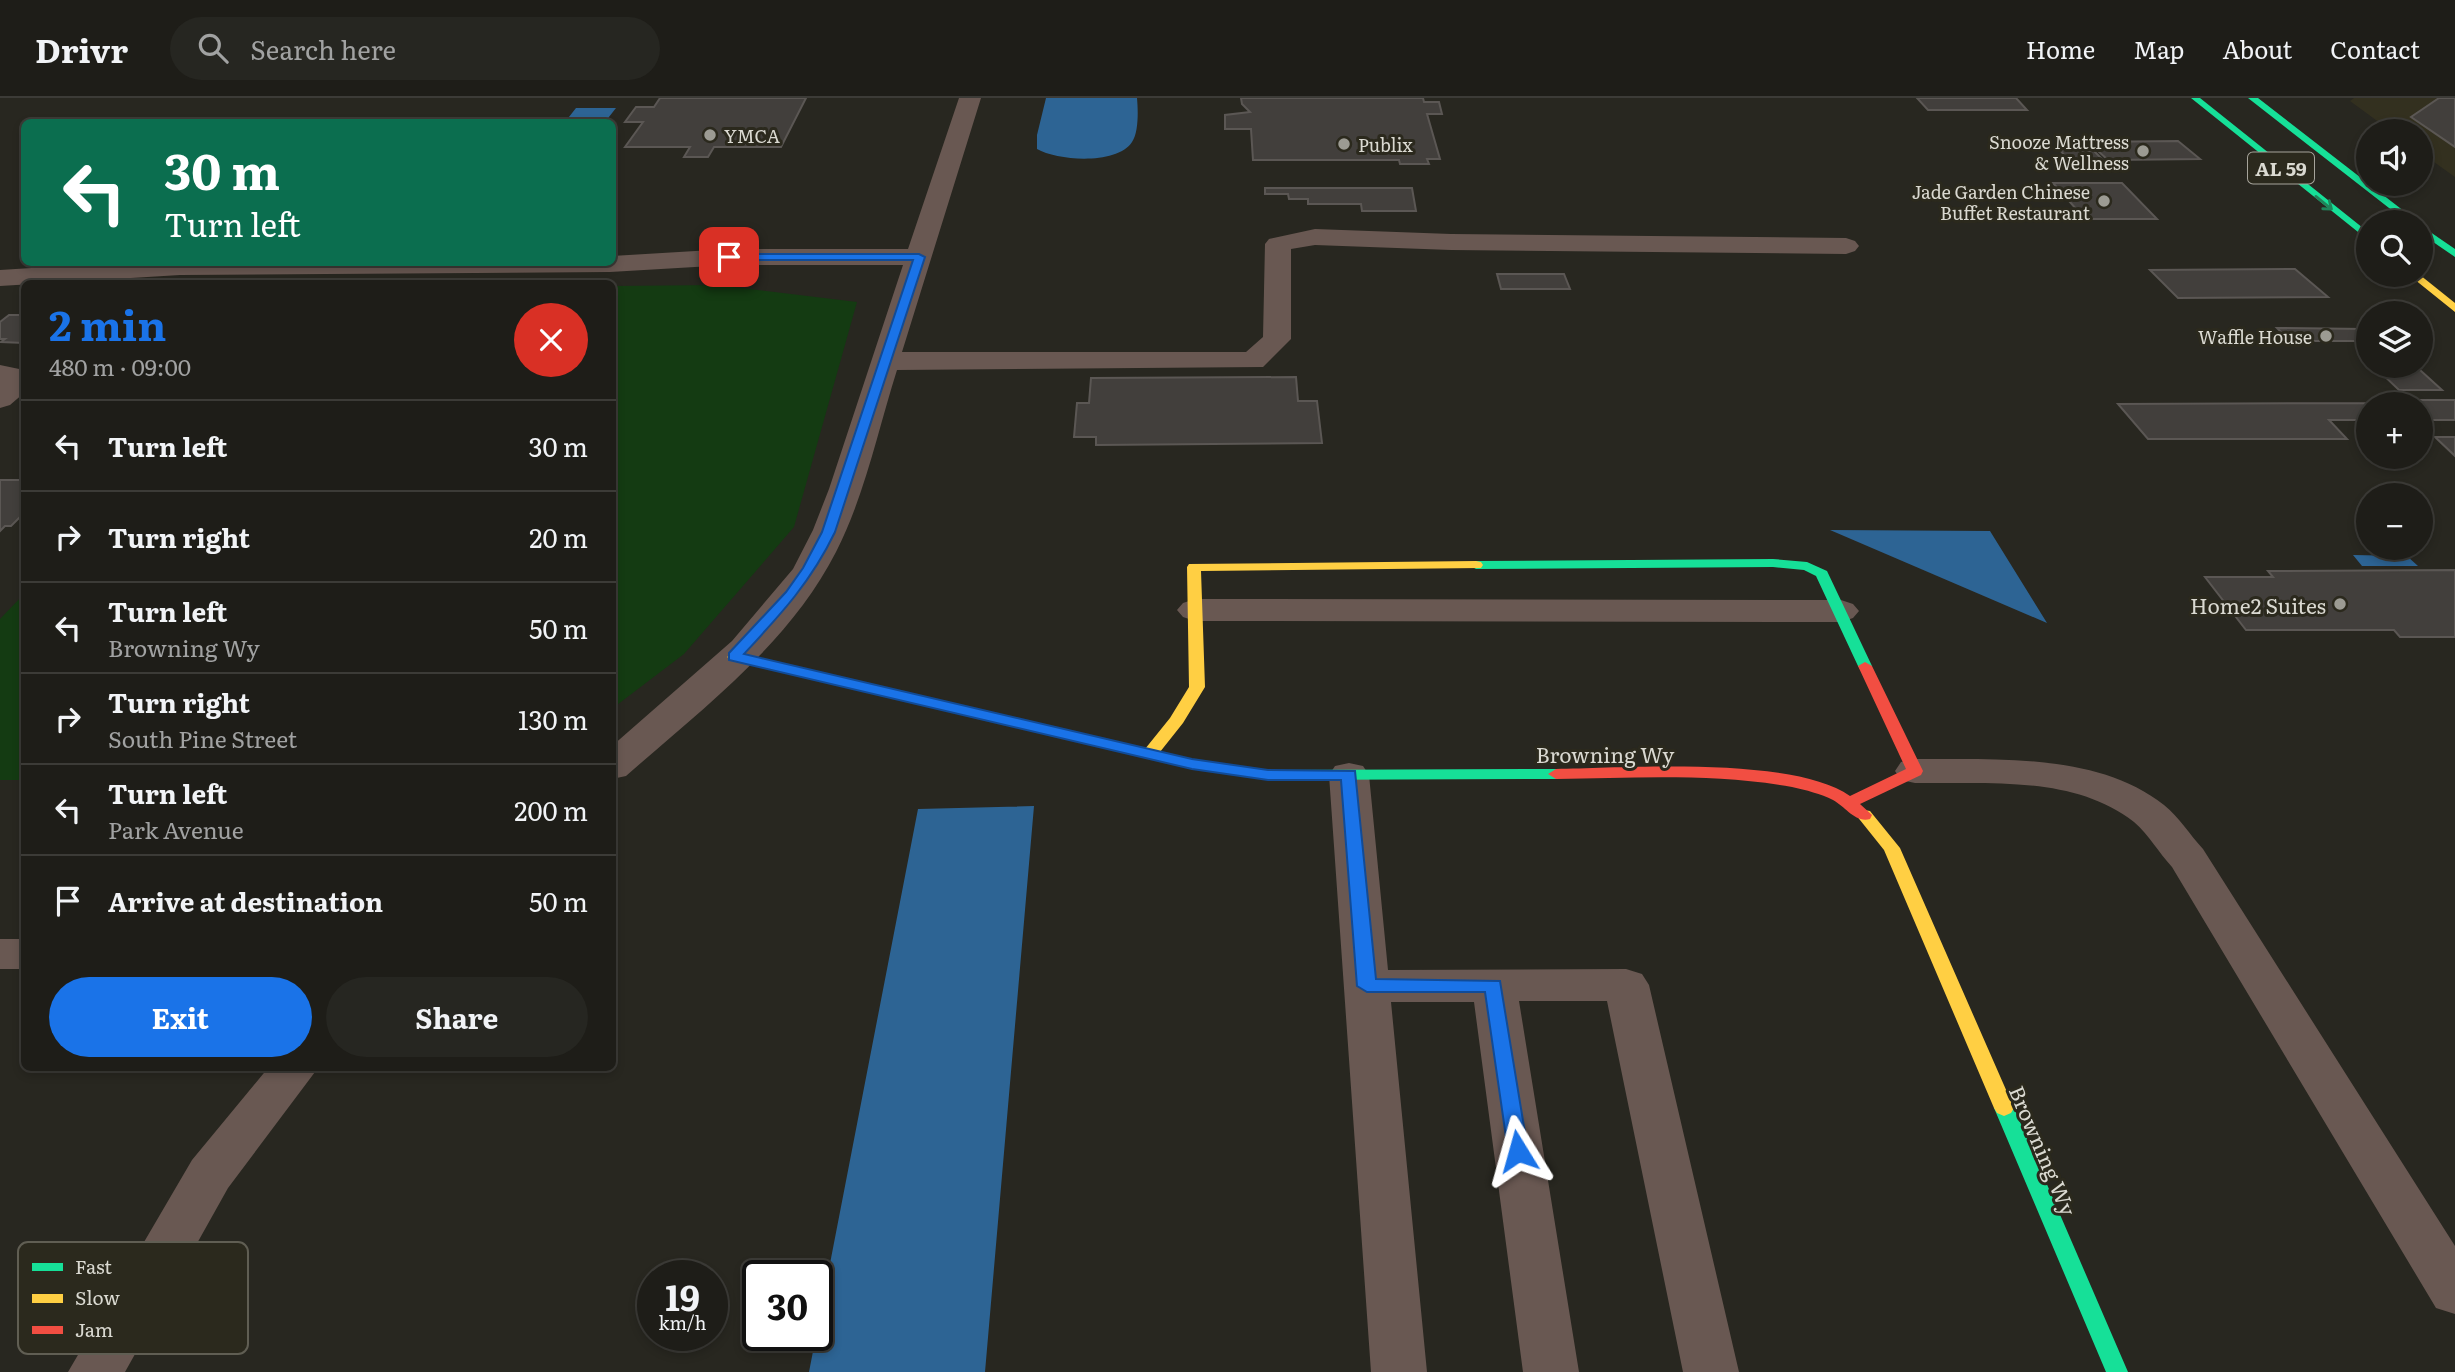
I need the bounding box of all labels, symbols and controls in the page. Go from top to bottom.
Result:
search box [170,17,660,80]
text: Drivr [35,24,128,73]
icon: search [194,29,232,67]
text: Search here [250,29,396,68]
text: Home [2026,31,2095,66]
text: Map [2133,31,2184,66]
text: About [2222,31,2292,66]
text: Contact [2330,31,2420,66]
map controls [2356,119,2433,560]
button: sound [2356,119,2433,196]
place label: YMCA [724,122,780,149]
marker: YMCA [702,127,718,143]
place label: Snooze Mattress & Wellness [1989,128,2129,176]
place label: Publix [1358,131,1414,158]
text: 30 m [164,132,280,205]
marker: Publix [1336,136,1352,152]
marker: Snooze Mattress & Wellness [2135,143,2151,159]
icon: left [49,147,140,238]
road number: AL 59 [2248,152,2314,184]
place label: Jade Garden Chinese Buffet Restaurant [1912,178,2091,226]
marker: Jade Garden Chinese Buffet Restaurant [2096,193,2112,209]
one-way arrow [2314,195,2333,210]
text: Turn left [164,199,301,247]
button: search [2356,210,2433,287]
pin [699,227,759,287]
icon: arrive [710,238,748,276]
text: 2 min [49,292,166,354]
button: layers [2356,301,2433,378]
button: close [514,303,588,377]
place label: Waffle House [2198,323,2312,350]
marker: Waffle House [2318,328,2334,344]
text: 480 m · 09:00 [49,349,191,383]
button: + [2356,392,2433,469]
text: Turn left [108,426,227,465]
text: 30 m [528,426,588,465]
icon: left [49,427,87,465]
button: − [2356,483,2433,560]
text: Turn right [108,517,250,556]
text: 20 m [529,517,588,556]
icon: right [49,518,87,556]
place label: Home2 Suites [2190,589,2326,620]
text: Turn left [108,591,227,630]
marker: Home2 Suites [2332,596,2348,612]
text: 50 m [529,608,588,647]
icon: left [49,609,87,647]
text: Browning Wy [108,630,260,664]
text: Turn right [108,682,250,721]
text: 130 m [518,699,588,738]
icon: right [49,700,87,738]
text: South Pine Street [108,721,297,755]
street label: Browning Wy [1536,738,1675,769]
text: Turn left [108,773,227,812]
text: 200 m [514,790,588,829]
icon: left [49,791,87,829]
text: Park Avenue [108,812,244,846]
text: Arrive at destination [108,881,383,920]
text: 50 m [529,881,588,920]
icon: arrive [49,882,87,920]
button: Exit [49,977,312,1057]
button: Share [326,977,588,1057]
street label: Browning Wy [2003,1080,2086,1221]
position arrow [1481,1114,1555,1188]
legend [18,1242,248,1354]
text: Fast [75,1252,112,1280]
speed limit sign: 30 [742,1260,833,1351]
text: 19 [665,1270,700,1322]
text: Slow [75,1283,120,1311]
text: km/h [659,1309,706,1336]
text: Jam [75,1315,113,1343]

